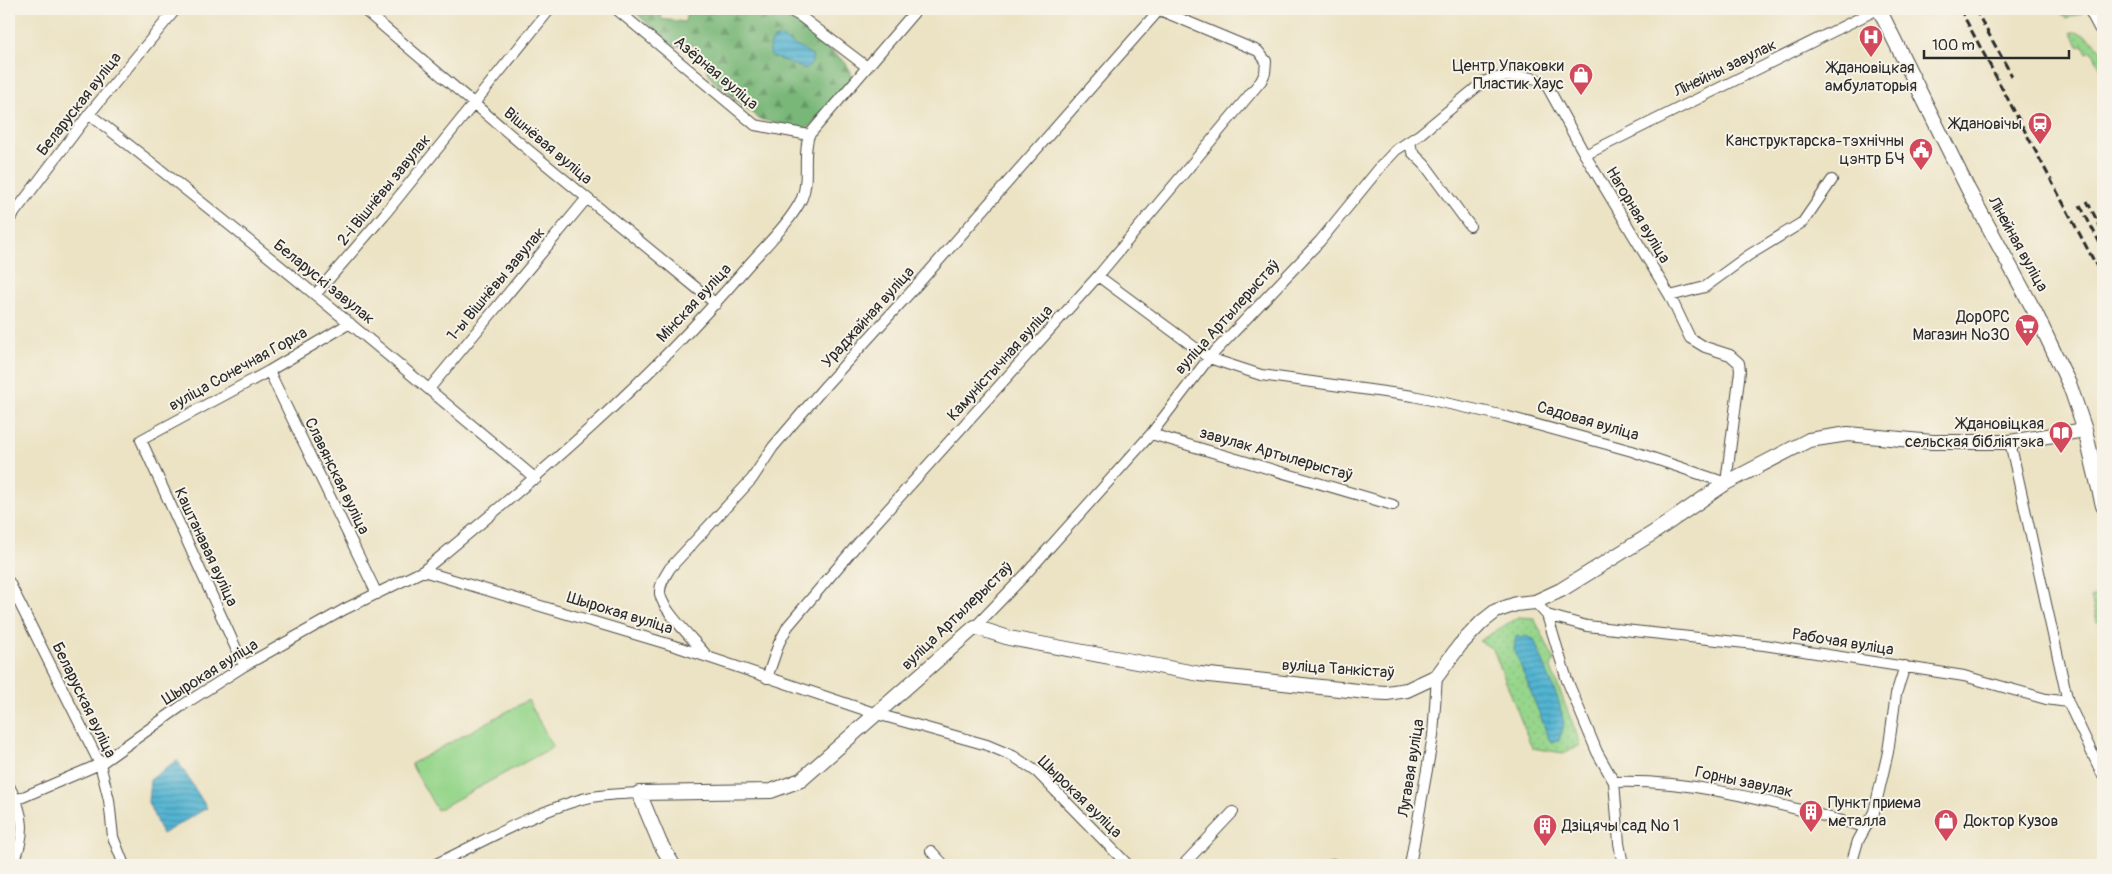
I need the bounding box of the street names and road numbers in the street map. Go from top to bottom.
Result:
street label: Азёрная вуліца [670,32,762,114]
street label: Лінейны завулак [1670,35,1780,102]
street label: Беларуская вуліца [32,48,126,160]
street label: Вішнёвая вуліца [500,103,596,189]
street label: 2-і Вішнёвы завулак [333,130,435,250]
street label: Нагорная вуліца [1601,163,1675,267]
street label: Лінейная вуліца [1983,192,2052,295]
street label: 1-ы Вішнёвы завулак [443,223,549,345]
street label: Беларускі завулак [269,235,379,329]
street label: вуліца Артылерыстаў [1170,255,1284,378]
street label: Мінская вуліца [652,259,736,347]
street label: Ураджайная вуліца [817,262,919,372]
street label: Камуністычная вуліца [943,301,1057,425]
street label: вуліца Сонечная Горка [165,323,311,415]
street label: Садовая вуліца [1535,397,1641,445]
street label: Славянская вуліца [300,414,374,538]
street label: завулак Артылерыстаў [1197,423,1355,485]
street label: Каштанавая вуліца [170,485,242,609]
street label: вуліца Артылерыстаў [897,558,1017,674]
street label: Шырокая вуліца [565,587,675,639]
street label: Рабочая вуліца [1791,624,1895,660]
street label: Шырокая вуліца [158,634,262,710]
street label: Беларуская вуліца [47,639,121,761]
street label: вуліца Танкістаў [1281,655,1395,683]
street label: Лугавая вуліца [1393,718,1429,819]
street label: Шырокая вуліца [1034,752,1126,842]
street label: Горны завулак [1693,762,1795,802]

